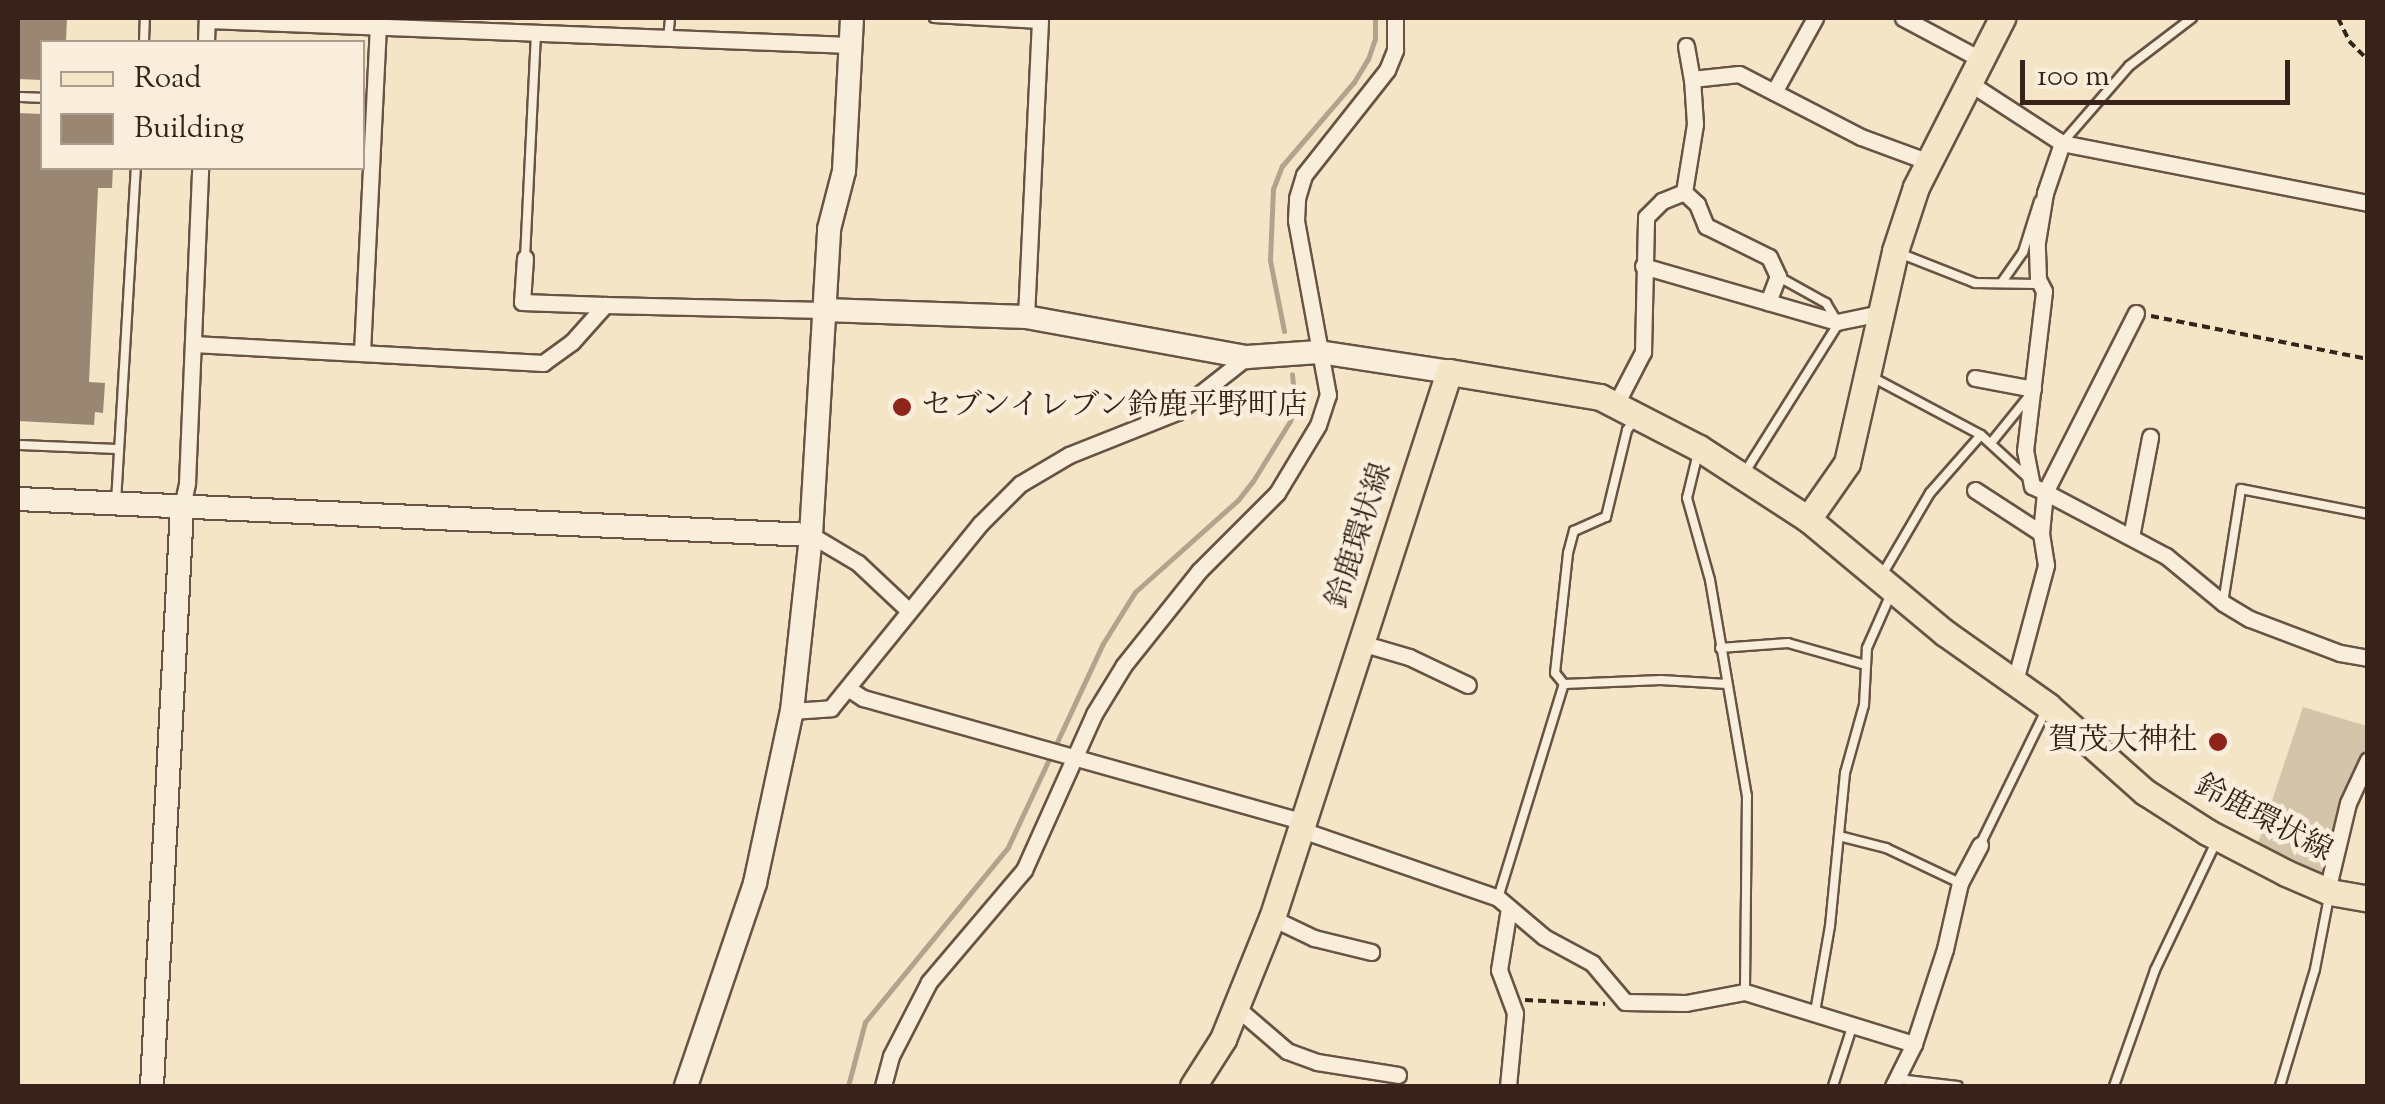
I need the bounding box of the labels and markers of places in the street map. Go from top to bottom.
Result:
place label: セブンイレブン鈴鹿平野町店 [922,389,1312,425]
marker: セブンイレブン鈴鹿平野町店 [891,396,913,418]
place label: 賀茂大神社 [2048,724,2198,760]
marker: 賀茂大神社 [2207,731,2229,753]

